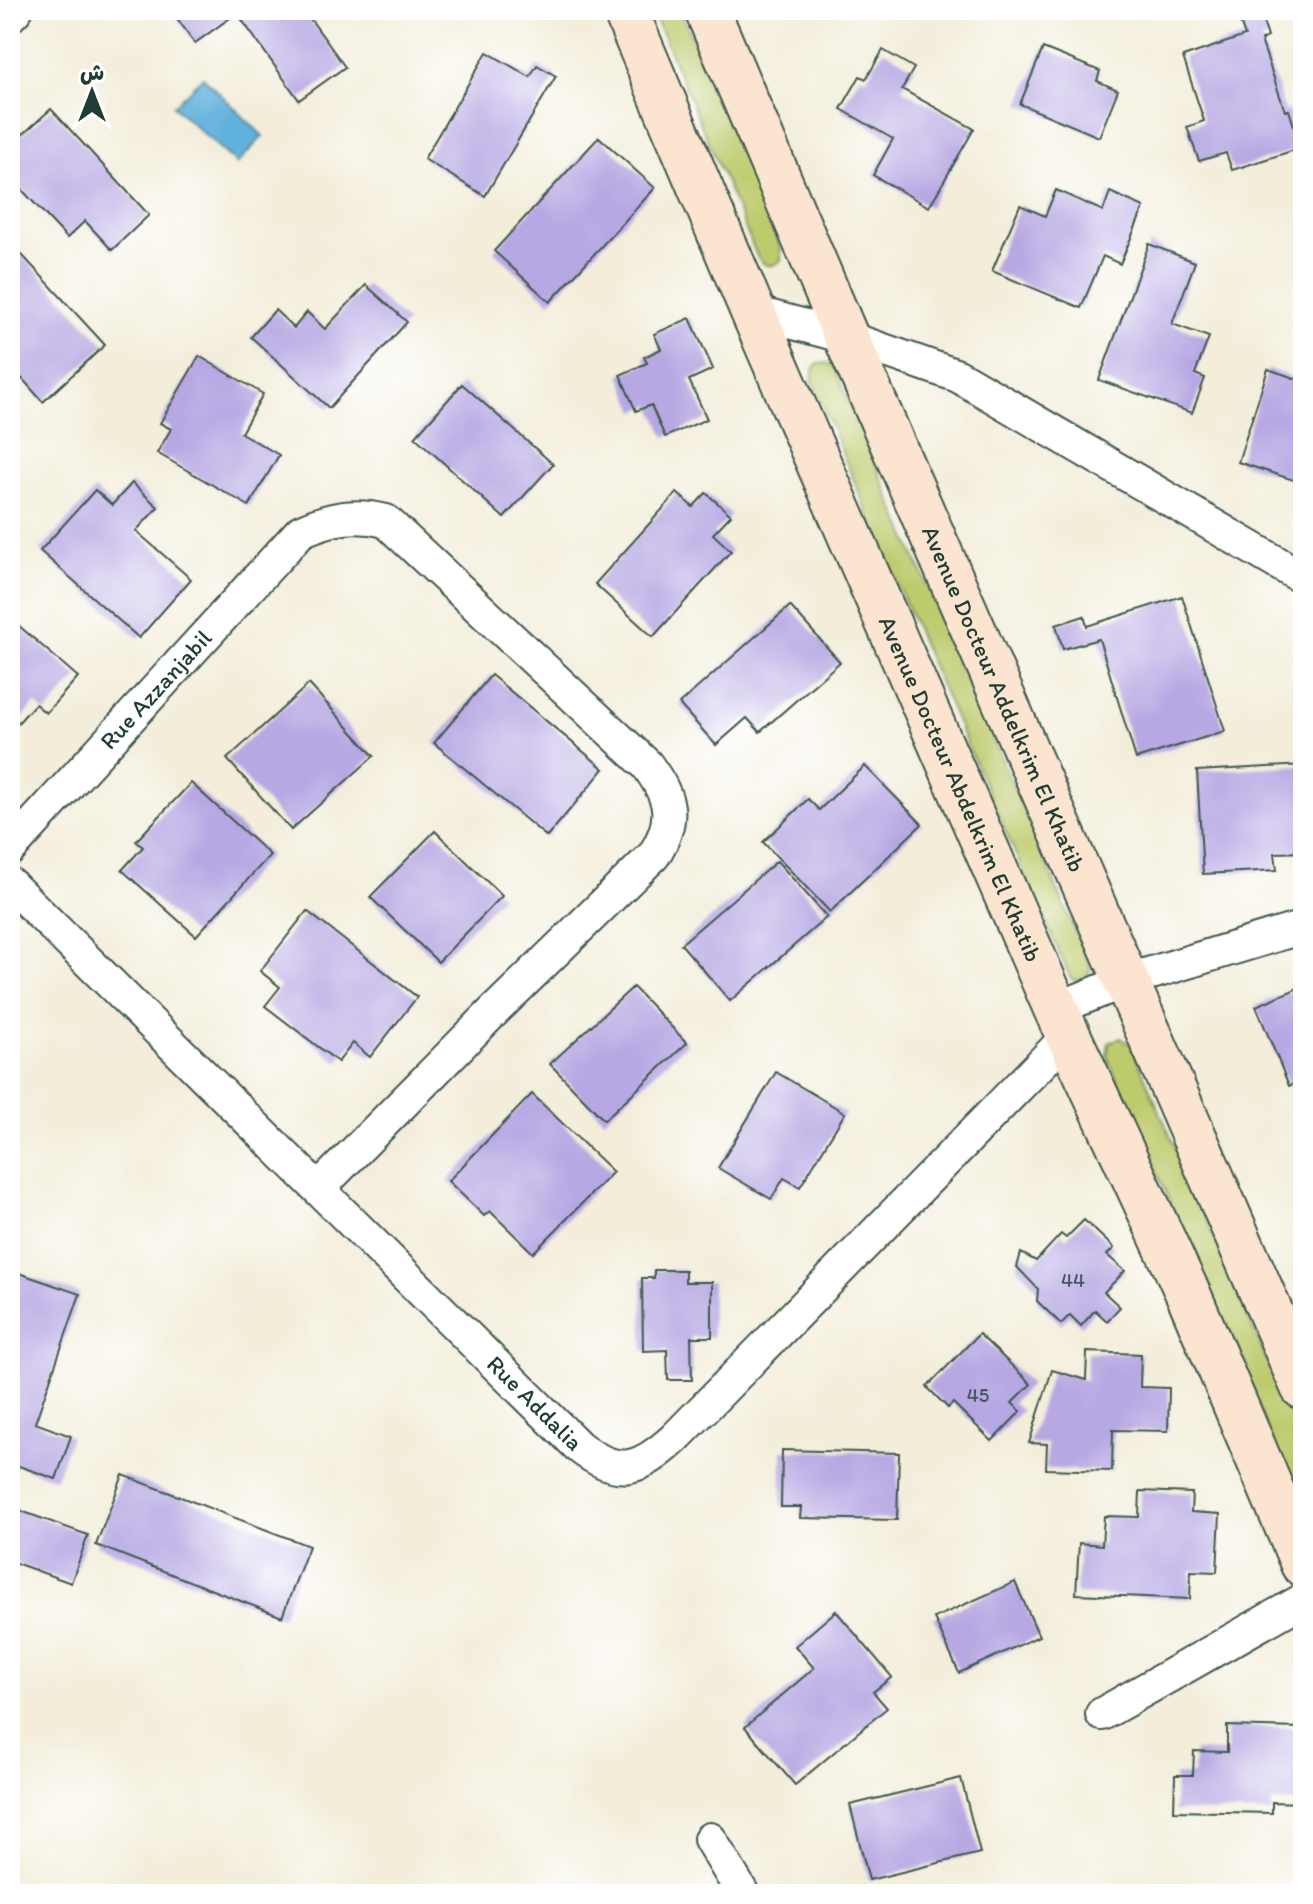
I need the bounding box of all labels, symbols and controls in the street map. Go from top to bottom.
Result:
north arrow [52,52,132,132]
text: ش [80,59,104,86]
street label: Avenue Docteur Addelkrim El Khatib [916,521,1092,876]
street label: Avenue Docteur Abdelkrim El Khatib [873,611,1049,966]
street label: Rue Azzanjabil [93,623,218,755]
house number: 44 [1061,1268,1085,1292]
street label: Rue Addalia [481,1349,589,1457]
house number: 45 [967,1383,989,1407]

